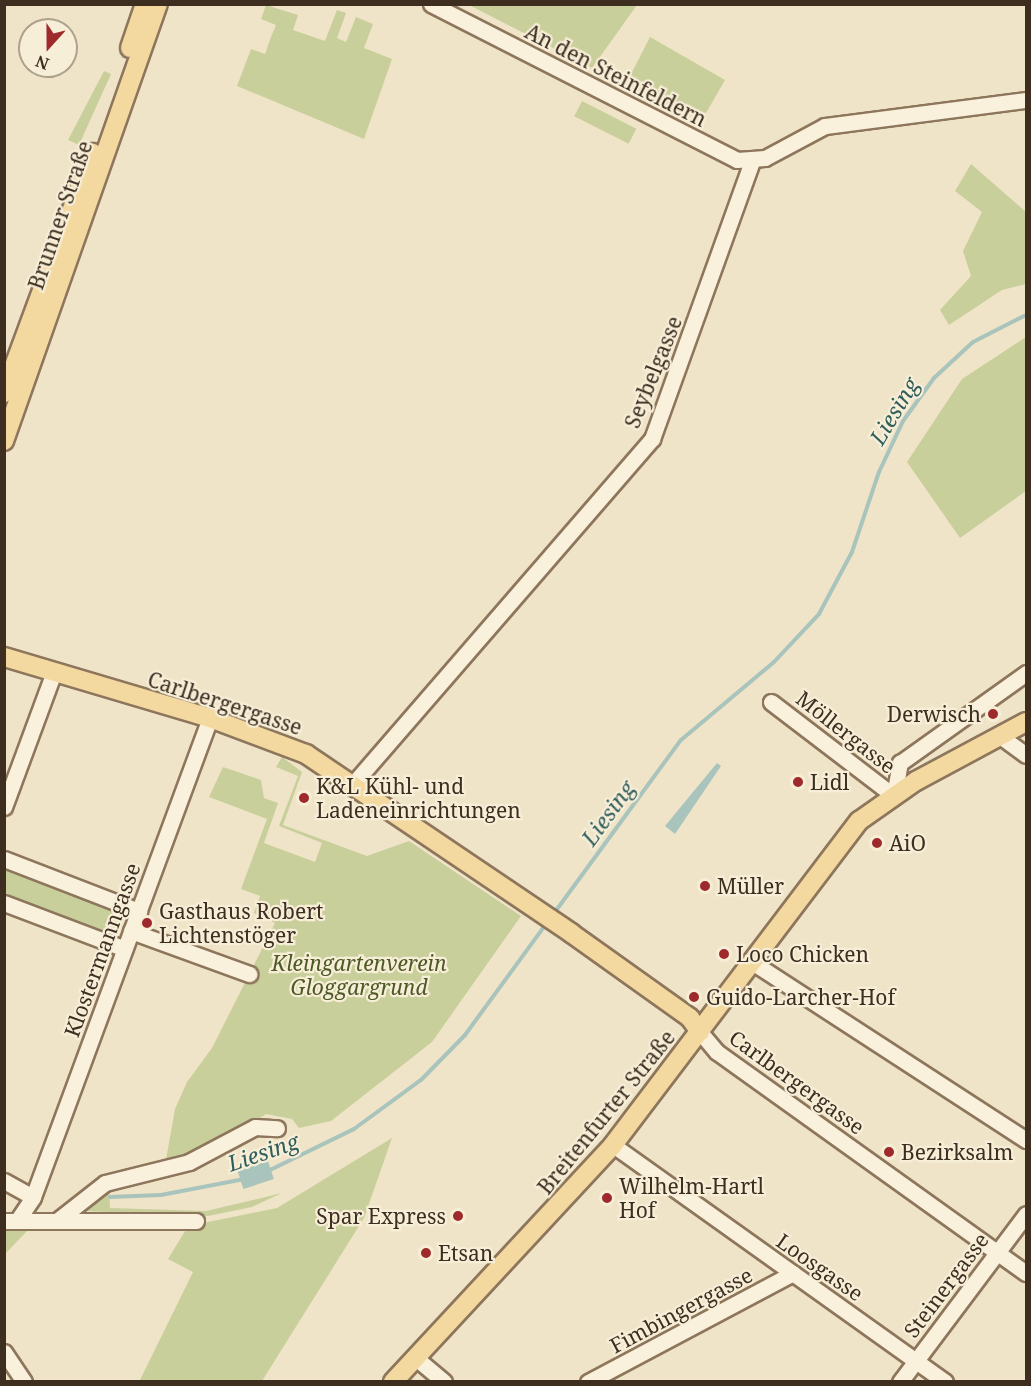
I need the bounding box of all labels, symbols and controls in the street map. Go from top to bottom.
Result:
north arrow [18,18,78,78]
street label: An den Steinfeldern [521,18,711,132]
text: N [32,50,52,75]
street label: Brunner Straße [23,137,97,293]
street label: Seybelgasse [619,312,687,432]
water label: Liesing [864,373,924,449]
street label: Carlbergergasse [145,666,305,740]
street label: Möllergasse [791,685,901,779]
place label: Derwisch [887,701,981,727]
marker: Derwisch [986,707,1000,721]
place label: Lidl [810,769,849,795]
place label: K&L Kühl- und Ladeneinrichtungen [316,773,521,823]
water label: Liesing [576,775,640,851]
marker: Lidl [791,775,805,789]
marker: K&L Kühl- und Ladeneinrichtungen [297,791,311,805]
place label: AiO [889,830,926,856]
marker: AiO [870,836,884,850]
street label: Klostermanngasse [59,860,145,1040]
place label: Müller [717,873,784,899]
marker: Müller [698,879,712,893]
place label: Gasthaus Robert Lichtenstöger [159,898,323,948]
marker: Gasthaus Robert Lichtenstöger [140,916,154,930]
place label: Loco Chicken [736,941,869,967]
marker: Loco Chicken [717,947,731,961]
park label: Kleingartenverein Gloggargrund [271,950,447,1000]
place label: Guido-Larcher-Hof [706,984,895,1010]
marker: Guido-Larcher-Hof [687,990,701,1004]
street label: Breitenfurter Straße [532,1025,680,1199]
street label: Carlbergergasse [725,1025,869,1139]
water label: Liesing [224,1128,302,1176]
place label: Bezirksalm [901,1139,1013,1165]
marker: Bezirksalm [882,1145,896,1159]
place label: Wilhelm-Hartl Hof [619,1173,764,1223]
marker: Wilhelm-Hartl Hof [600,1191,614,1205]
place label: Spar Express [316,1203,446,1229]
marker: Spar Express [451,1209,465,1223]
street label: Loosgasse [772,1228,868,1306]
street label: Steinergasse [898,1228,994,1342]
place label: Etsan [438,1240,493,1266]
marker: Etsan [419,1246,433,1260]
street label: Fimbingergasse [605,1262,757,1358]

